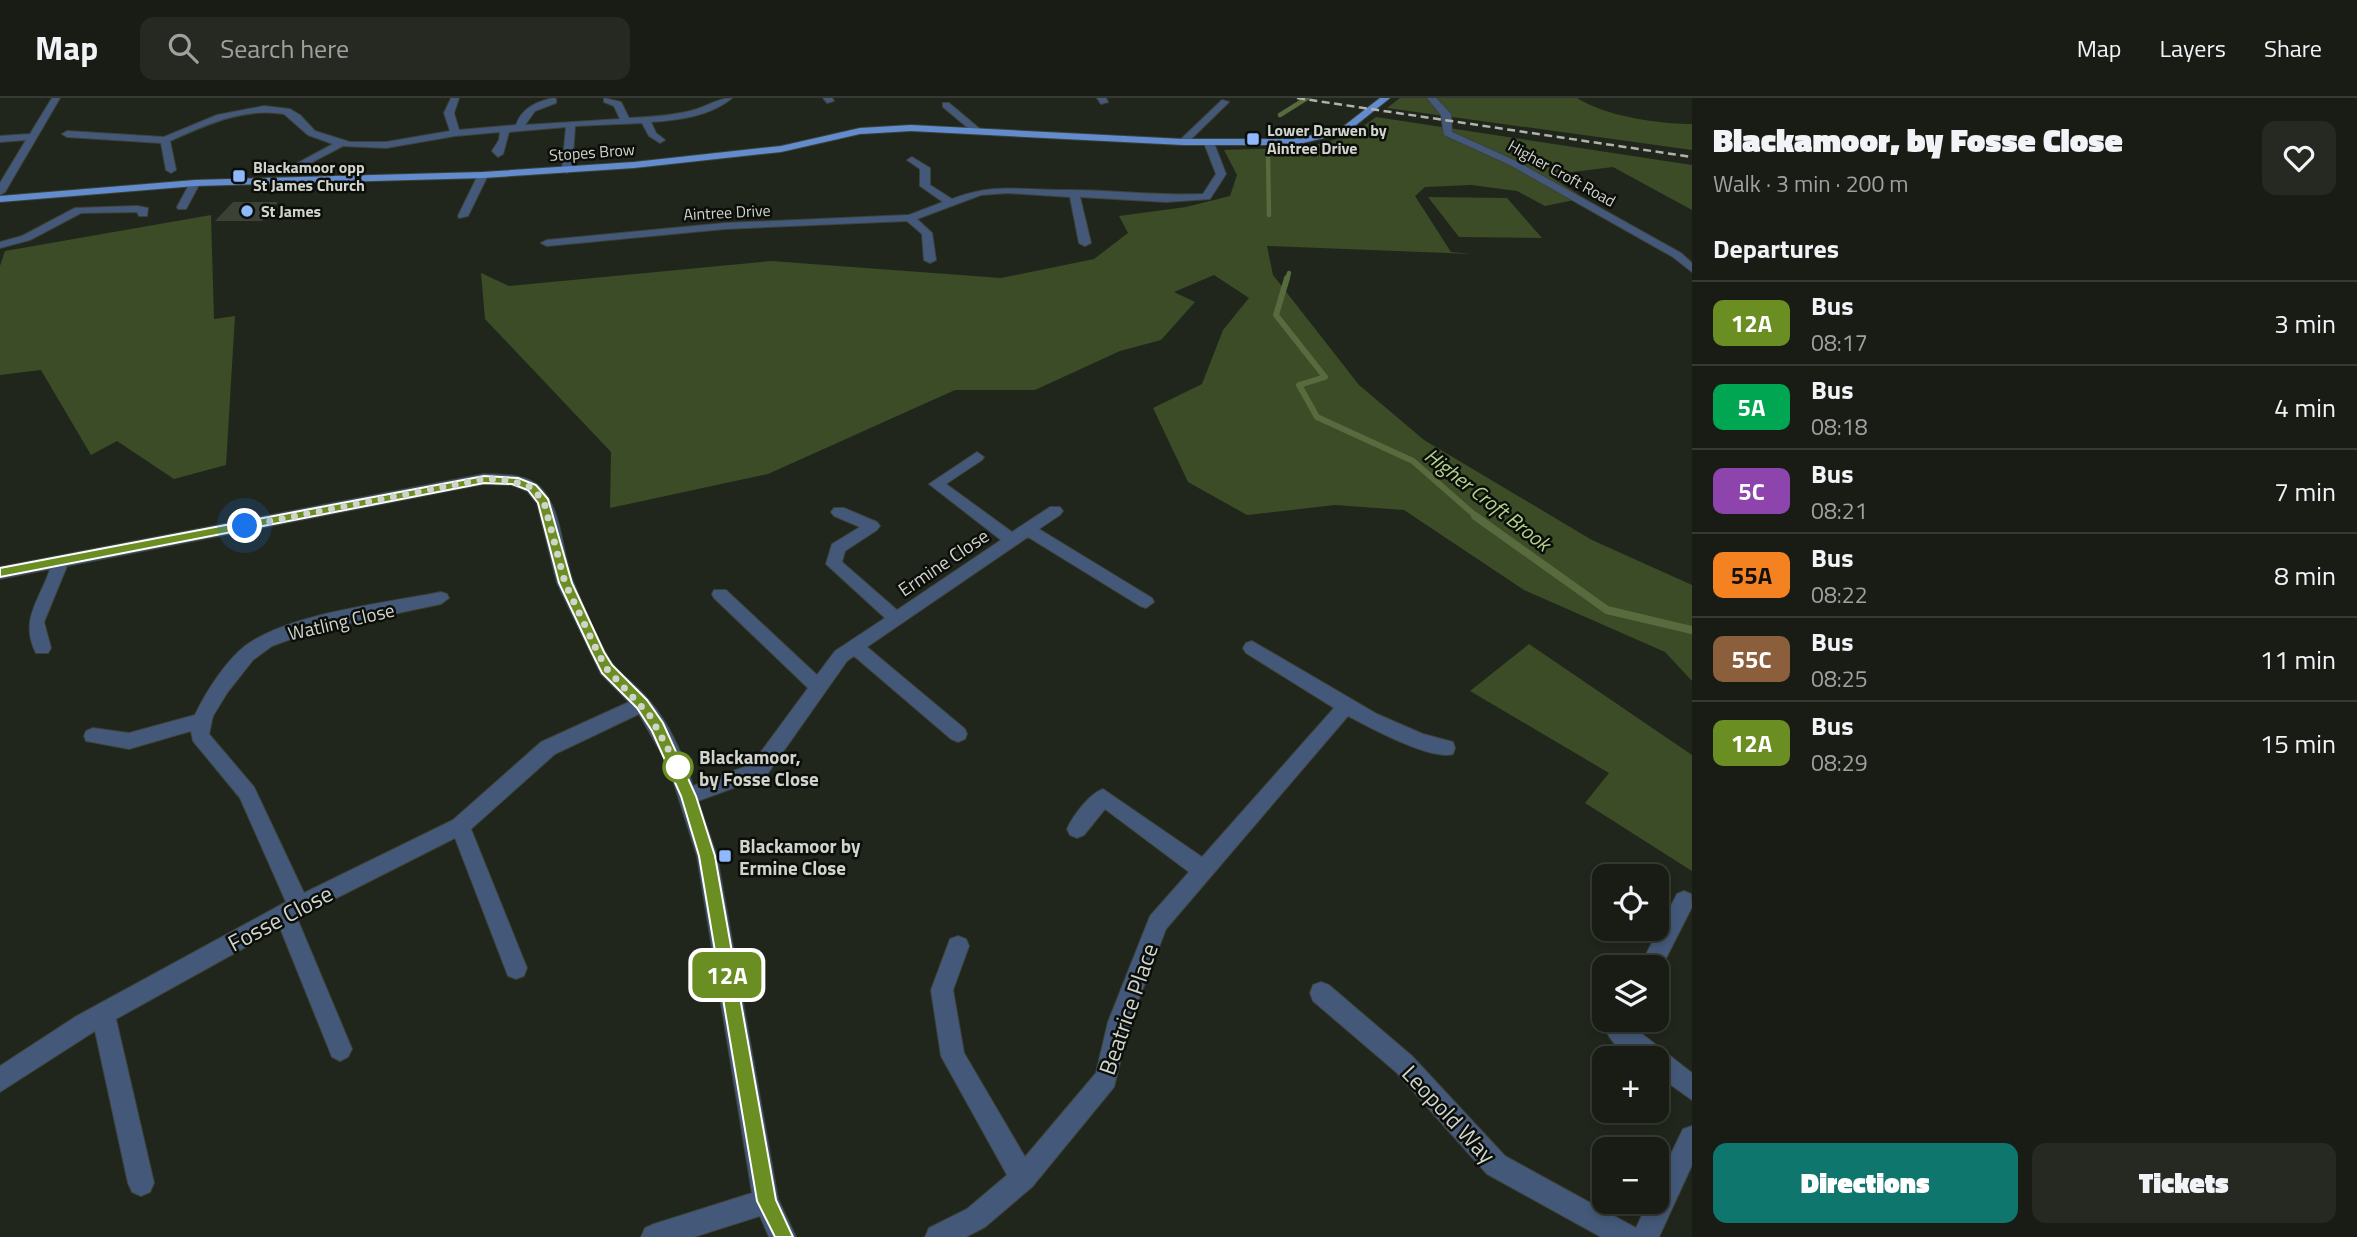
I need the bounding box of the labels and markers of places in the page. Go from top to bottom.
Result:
place label: Lower Darwen by Aintree Drive [1267,118,1387,160]
marker: Lower Darwen by Aintree Drive [1245,131,1261,147]
place label: Blackamoor opp St James Church [253,155,365,197]
marker: Blackamoor opp St James Church [231,168,247,184]
place label: St James [261,199,321,223]
marker: St James [239,203,255,219]
place label: Blackamoor, by Fosse Close [699,742,819,793]
marker: Blackamoor, by Fosse Close [663,752,693,782]
place label: Blackamoor by Ermine Close [739,831,861,882]
marker: Blackamoor by Ermine Close [717,848,733,864]

